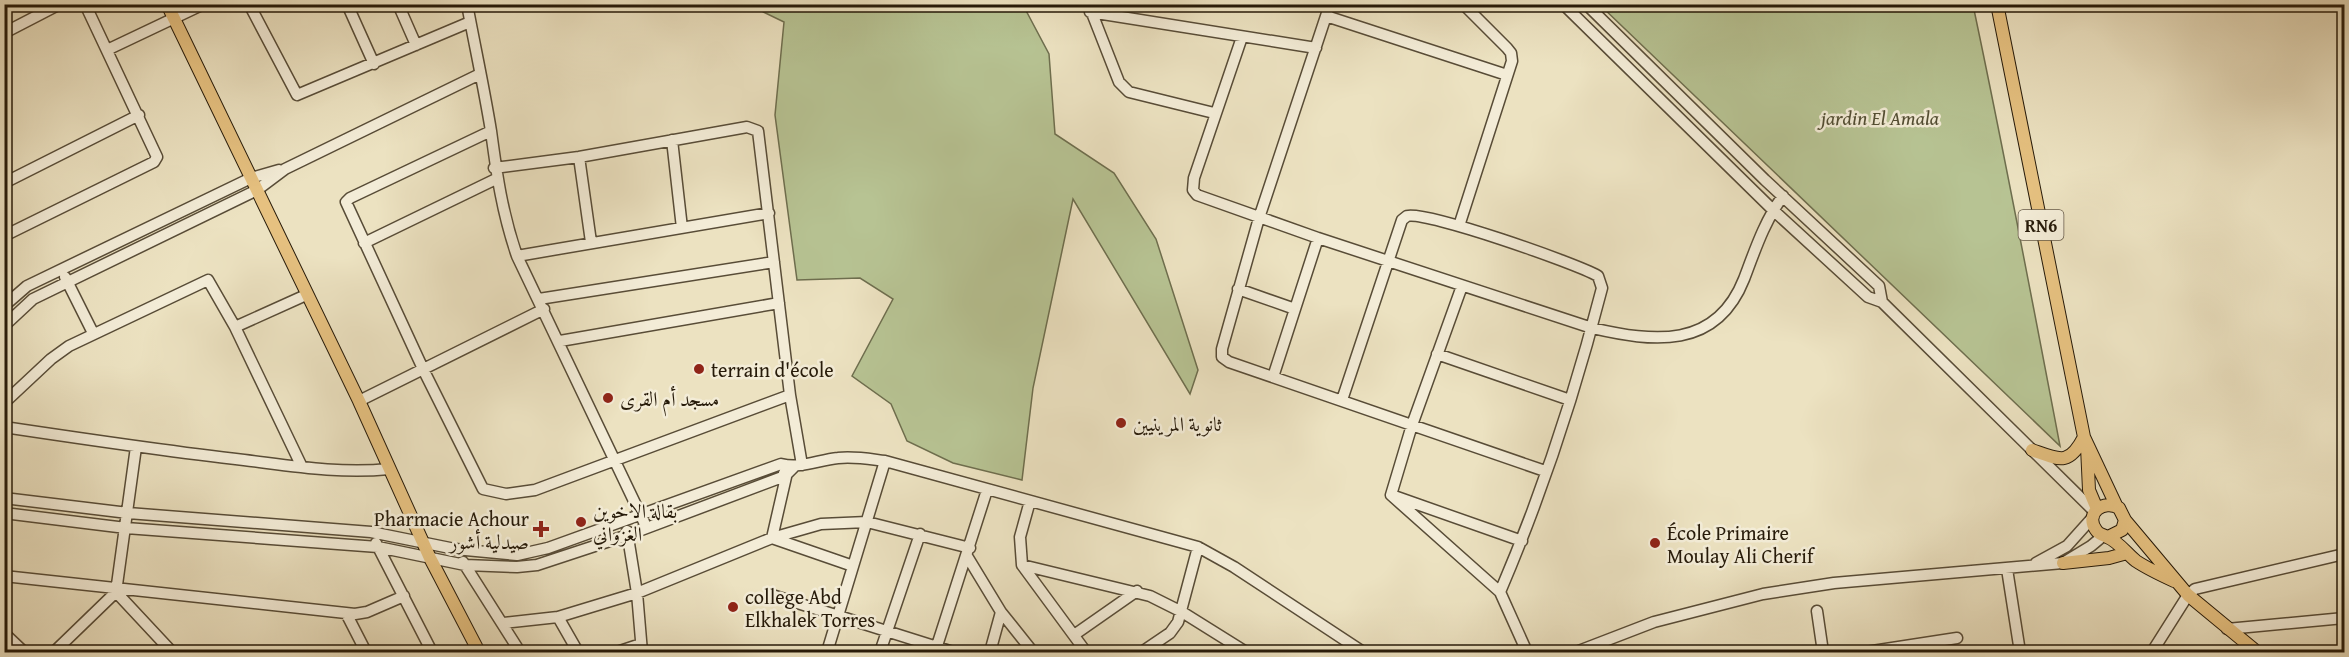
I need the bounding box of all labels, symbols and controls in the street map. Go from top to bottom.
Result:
park label: jardin El Amala [1817,103,1940,132]
road number: RN6 [2018,210,2064,240]
place label: terrain d'école [711,355,834,384]
marker: terrain d'école [692,362,706,376]
place label: مسجد أم القرى [620,384,719,417]
marker: مسجد أم القرى [601,391,615,405]
place label: ثانوية المرينيين [1133,409,1222,438]
marker: ثانوية المرينيين [1114,416,1128,430]
place label: بقالة الاخوين الغزواني [593,496,677,550]
place label: Pharmacie Achour صيدلية أشور [374,504,529,556]
marker: بقالة الاخوين الغزواني [574,515,588,529]
place label: École Primaire Moulay Ali Cherif [1667,518,1816,570]
marker: Pharmacie Achour صيدلية أشور [534,522,548,536]
marker: École Primaire Moulay Ali Cherif [1648,536,1662,550]
place label: college Abd Elkhalek Torres [745,582,875,634]
marker: college Abd Elkhalek Torres [726,600,740,614]

